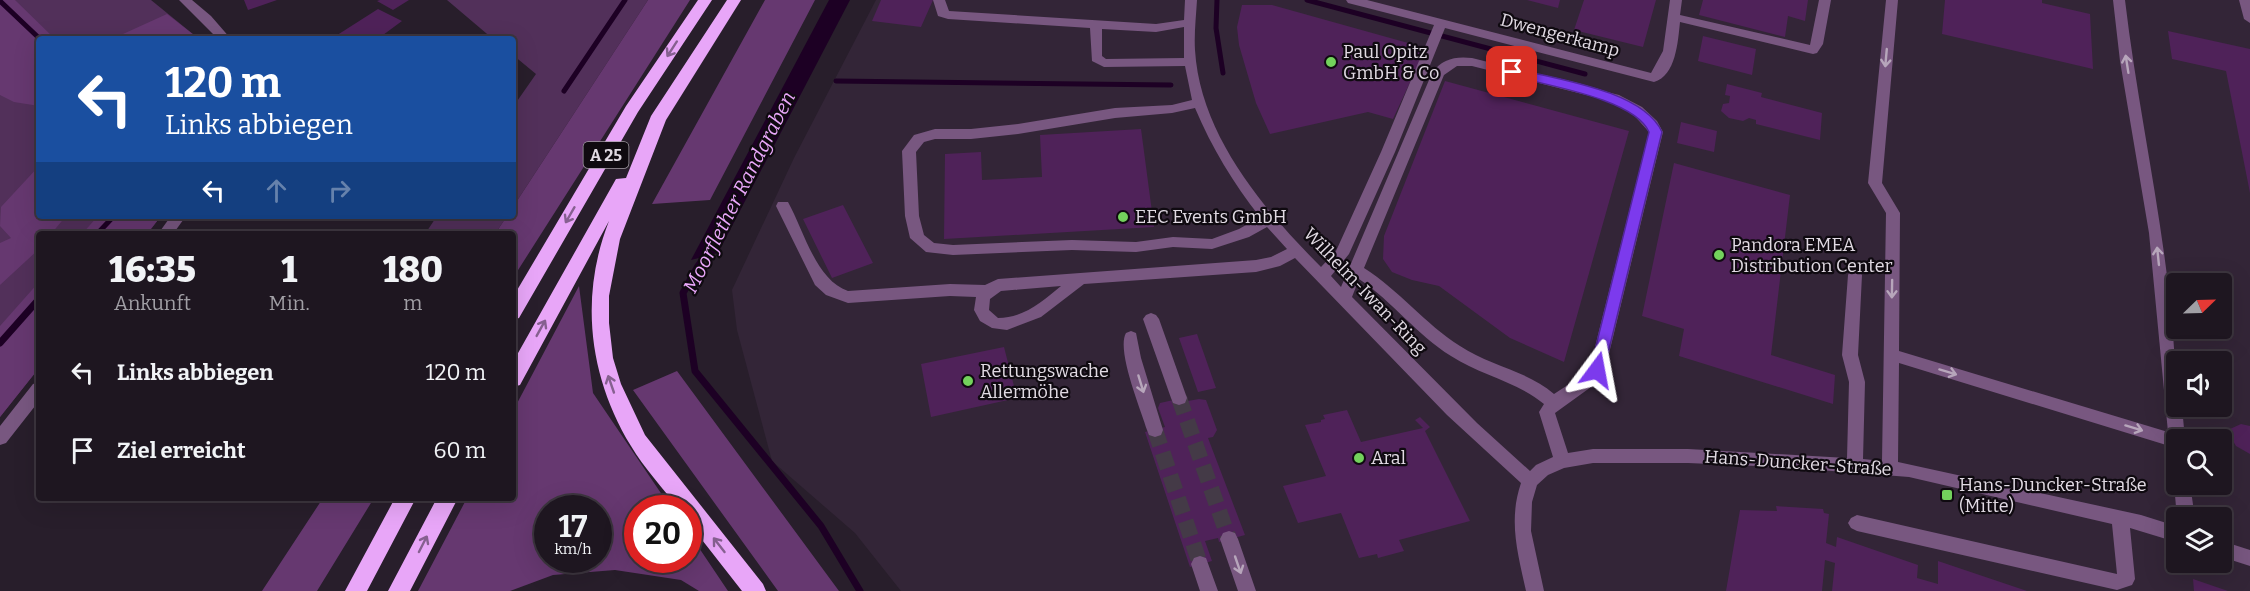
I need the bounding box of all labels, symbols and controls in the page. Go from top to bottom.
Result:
street label: Dwengerkamp [1498,8,1622,62]
one-way arrow [666,40,678,57]
place label: Paul Opitz GmbH & Co [1343,41,1439,84]
pin [1486,46,1537,97]
one-way arrow [1880,48,1891,68]
one-way arrow [2121,54,2132,74]
marker: Paul Opitz GmbH & Co [1324,55,1338,69]
icon: arrive [1495,55,1528,88]
text: 120 m [165,58,281,108]
icon: left [66,60,144,138]
water label: Moorflether Randgraben [678,87,800,297]
text: Links abbiegen [165,109,353,141]
road number: A 25 [584,142,628,168]
icon: left [197,174,230,207]
icon: ahead [260,174,293,207]
icon: right [323,174,356,207]
one-way arrow [564,206,576,223]
place label: EEC Events GmbH [1135,206,1287,228]
marker: EEC Events GmbH [1116,210,1130,224]
street label: Wilhelm-Iwan-Ring [1299,223,1431,359]
place label: Pandora EMEA Distribution Center [1731,234,1892,277]
one-way arrow [2152,247,2163,266]
text: 16:35 [109,248,196,292]
text: 1 [281,248,297,292]
text: 180 [383,248,443,292]
marker: Pandora EMEA Distribution Center [1712,248,1726,262]
north arrow [2166,273,2232,339]
map controls [2166,273,2232,573]
one-way arrow [1886,279,1898,299]
text: Ankunft [114,291,191,315]
text: Min. [269,291,310,315]
text: m [403,291,422,315]
one-way arrow [536,320,548,337]
position arrow [1565,338,1629,402]
button: sound [2166,351,2232,417]
icon: left [66,356,99,389]
text: Links abbiegen [117,359,274,386]
text: 120 m [426,359,486,386]
place label: Rettungswache Allermöhe [980,360,1109,403]
one-way arrow [1938,367,1957,378]
marker: Rettungswache Allermöhe [961,374,975,388]
one-way arrow [1136,374,1147,393]
one-way arrow [605,375,616,394]
one-way arrow [2124,423,2143,434]
button: search [2166,429,2232,495]
icon: arrive [66,434,99,467]
text: Ziel erreicht [117,437,246,464]
text: 60 m [434,437,486,464]
street label: Hans-Duncker-Straße [1704,445,1892,481]
place label: Aral [1371,447,1406,469]
marker: Aral [1352,451,1366,465]
place label: Hans-Duncker-Straße (Mitte) [1959,474,2147,517]
marker: Hans-Duncker-Straße (Mitte) [1940,488,1954,502]
speed limit sign: 20 [624,495,702,573]
button: layers [2166,507,2232,573]
text: 17 [559,509,587,545]
one-way arrow [418,536,429,554]
one-way arrow [713,537,726,553]
text: km/h [554,540,592,558]
one-way arrow [1234,555,1245,574]

